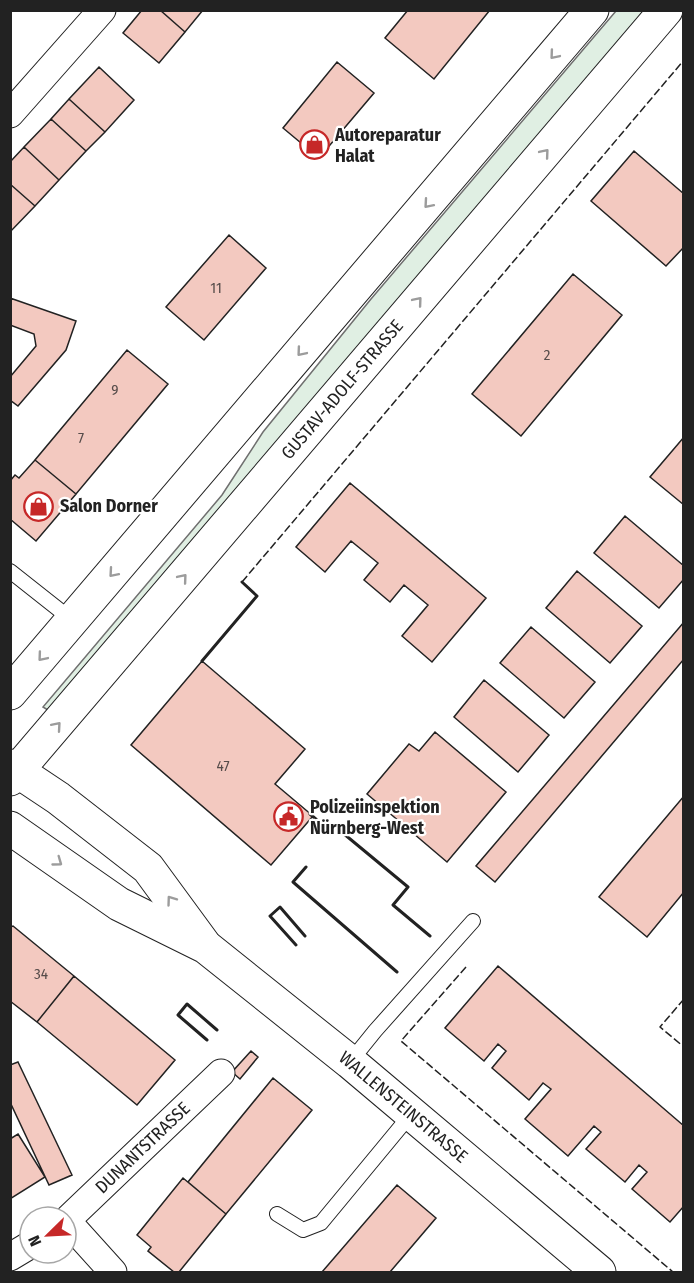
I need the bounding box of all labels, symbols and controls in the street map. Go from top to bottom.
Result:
one-way arrow [550,48,561,59]
place label: Autoreparatur Halat [334,124,441,167]
shop icon: Autoreparatur Halat [298,129,330,161]
one-way arrow [537,149,548,160]
one-way arrow [424,197,435,208]
house number: 11 [210,279,222,297]
one-way arrow [411,297,422,308]
street label: GUSTAV-ADOLF-STRASSE [277,315,408,464]
one-way arrow [297,345,308,356]
house number: 2 [544,346,551,364]
house number: 9 [111,381,119,399]
house number: 7 [78,429,84,447]
shop icon: Salon Dorner [23,490,55,522]
place label: Salon Dorner [60,495,158,517]
one-way arrow [109,566,120,577]
one-way arrow [176,574,187,585]
one-way arrow [38,650,49,661]
one-way arrow [50,723,61,733]
house number: 47 [216,757,230,775]
place label: Polizeiinspektion Nürnberg-West [310,796,440,839]
public building icon: Polizeiinspektion Nürnberg-West [273,801,305,833]
one-way arrow [51,855,62,866]
one-way arrow [167,895,178,906]
house number: 34 [34,965,48,983]
street label: WALLENSTEINSTRASSE [335,1047,472,1167]
street label: DUNANTSTRASSE [91,1097,195,1198]
north arrow [18,1205,78,1265]
text: N [24,1233,45,1249]

